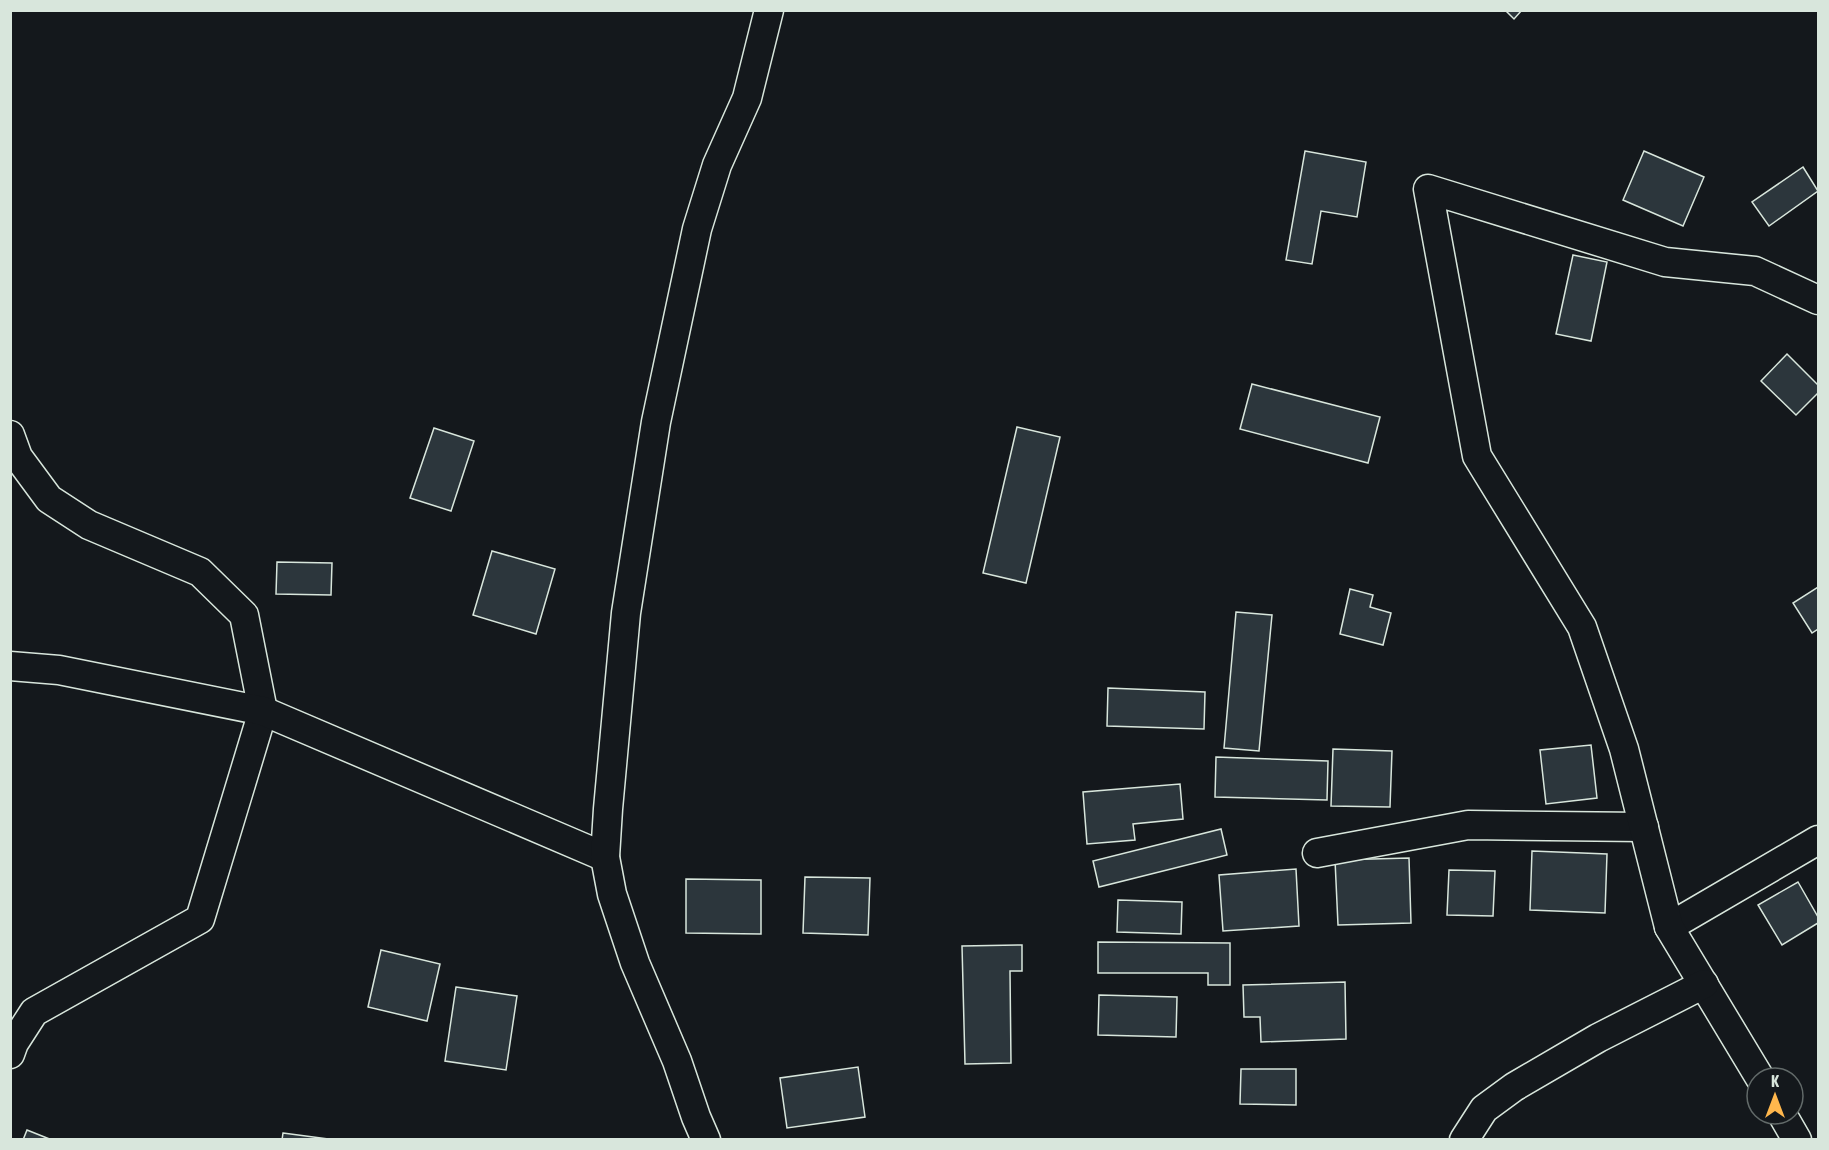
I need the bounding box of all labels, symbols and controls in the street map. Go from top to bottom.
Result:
north arrow [1745,1066,1805,1126]
text: K [1771,1072,1779,1090]

